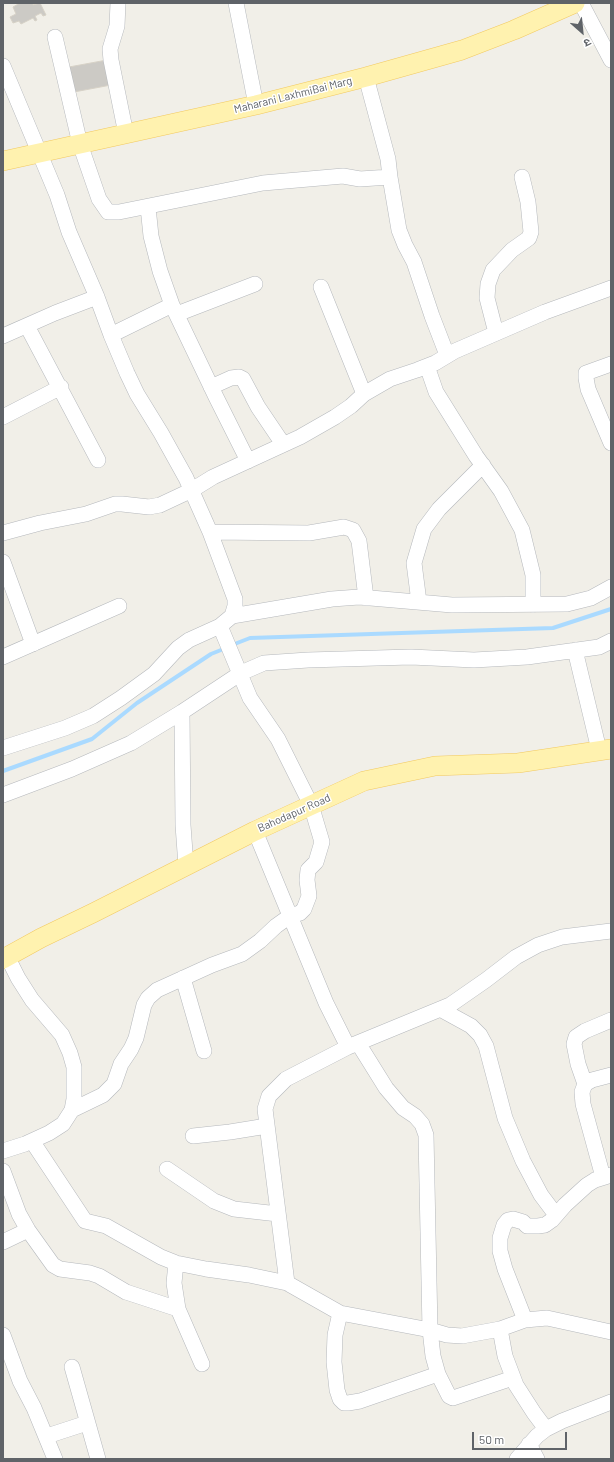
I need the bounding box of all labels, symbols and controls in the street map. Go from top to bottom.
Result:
north arrow [562,12,602,52]
text: उ [582,36,593,50]
street label: Maharani LaxhmiBai Marg [233,74,353,116]
street label: Bahodapur Road [255,791,333,835]
scale bar [474,1424,569,1450]
text: 50 m [479,1432,504,1446]

